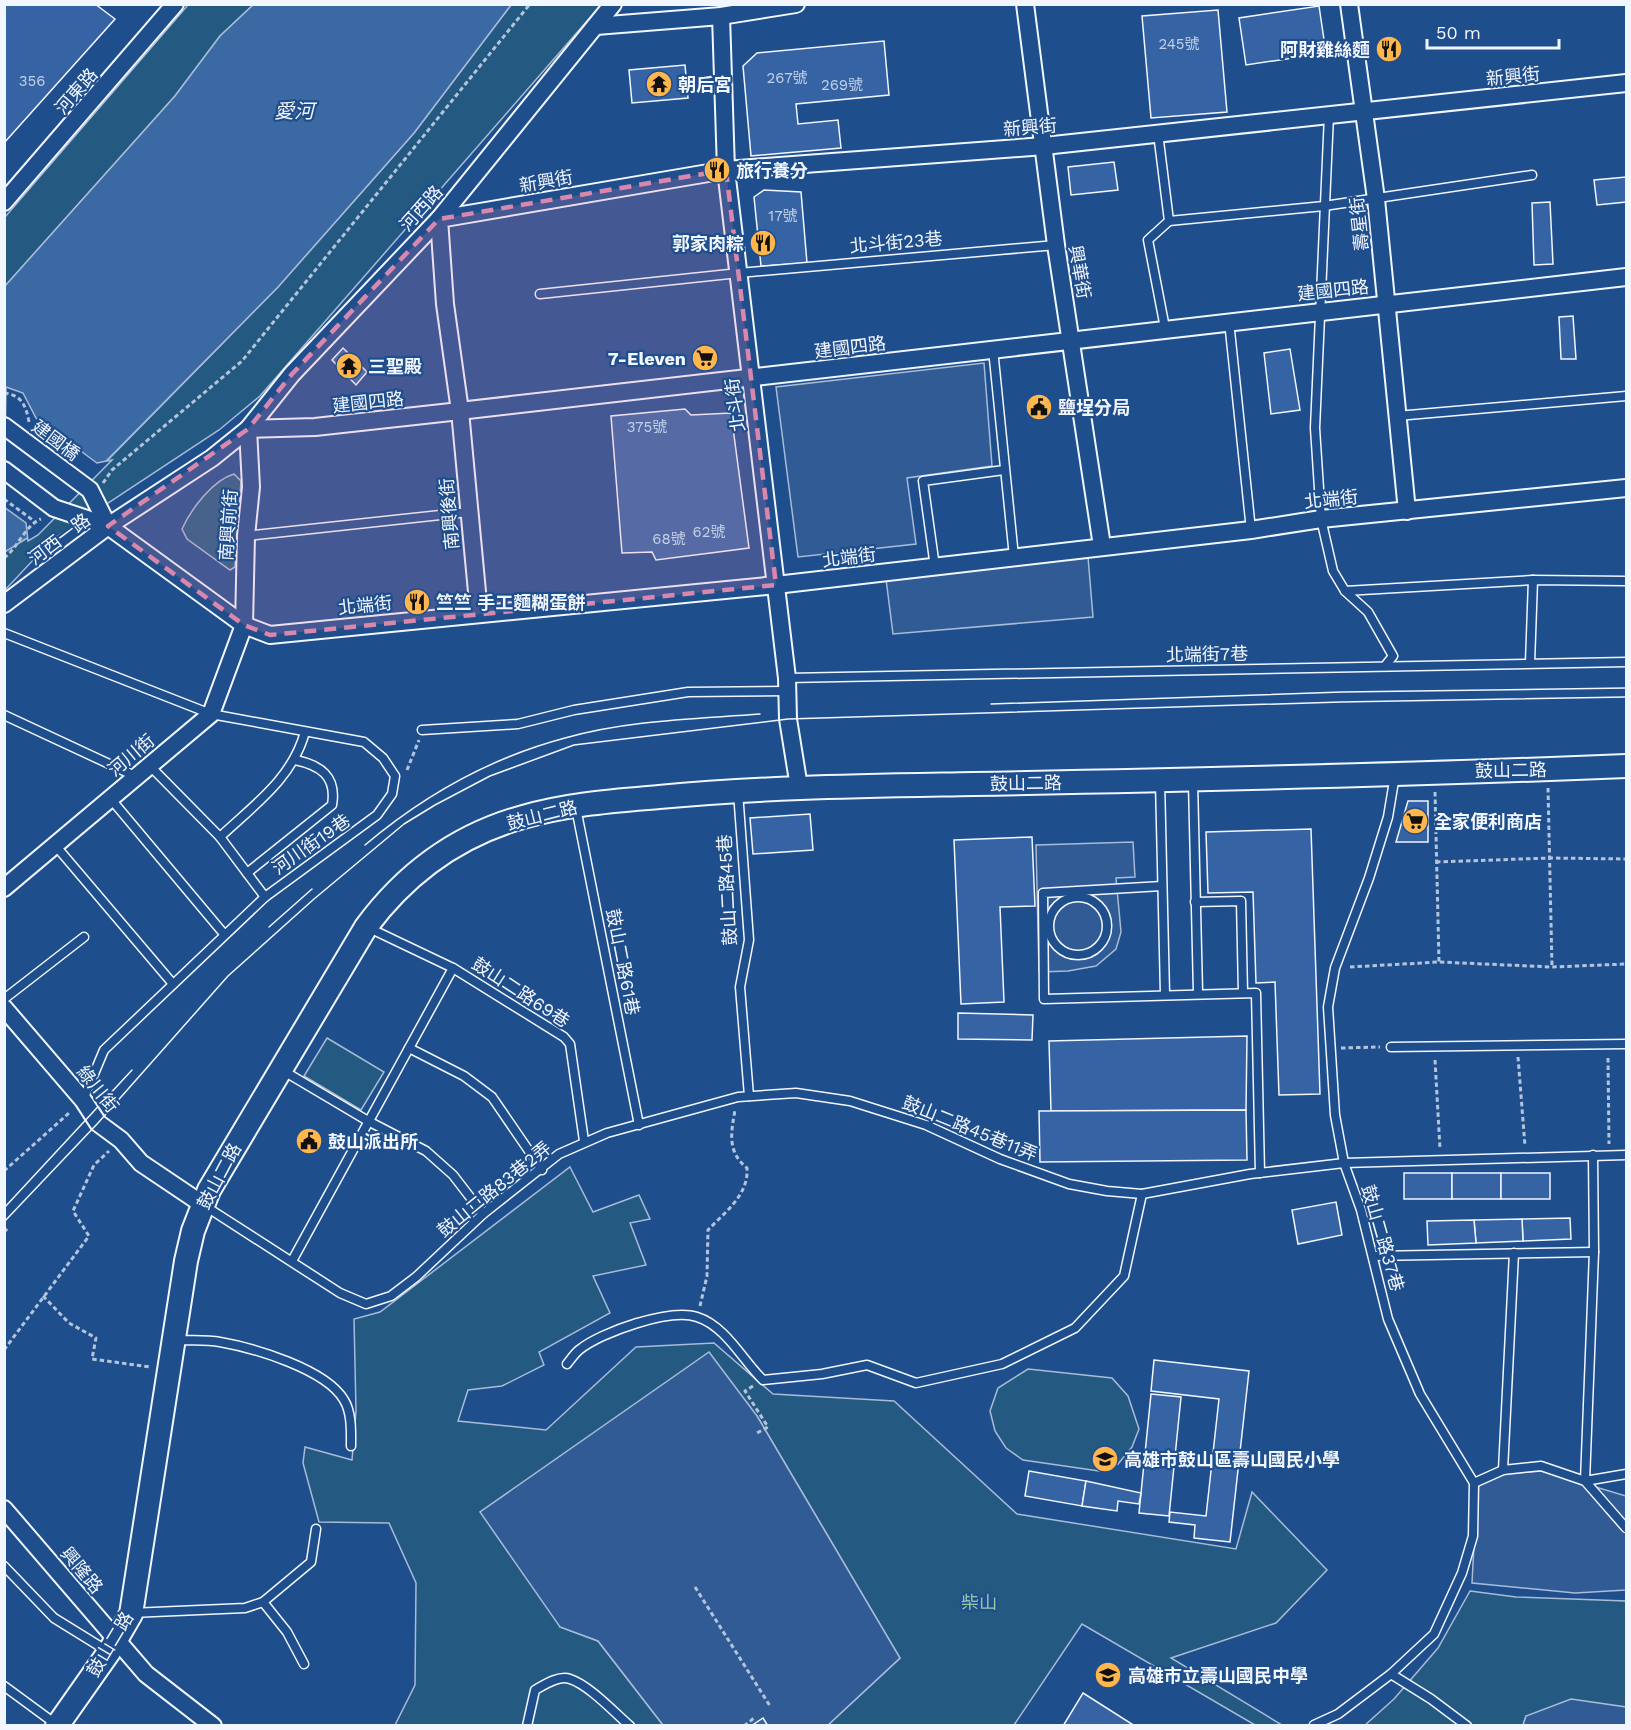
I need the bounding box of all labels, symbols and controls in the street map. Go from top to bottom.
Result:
scale bar [1427,12,1559,50]
text: 50 m [1436,22,1481,43]
restaurant icon: 阿財雞絲麵 [1374,34,1404,64]
house number: 245號 [1158,35,1200,53]
place label: 阿財雞絲麵 [1280,39,1370,60]
street label: 新興街 [1485,63,1541,89]
street label: 河東路 [50,64,102,118]
temple icon: 朝后宮 [644,69,674,99]
house number: 267號 [766,69,808,87]
house number: 356 [19,72,45,90]
place label: 朝后宮 [678,74,732,95]
house number: 269號 [821,76,863,94]
water label: 愛河 [274,99,318,123]
street label: 新興街 [1002,114,1058,140]
restaurant icon: 旅行養分 [702,155,732,185]
place label: 旅行養分 [736,160,808,181]
street label: 新興街 [518,166,574,196]
street label: 河西路 [395,181,447,235]
street label: 壽星街 [1346,196,1372,252]
house number: 17號 [768,207,798,225]
street label: 北斗街23巷 [849,227,943,257]
restaurant icon: 郭家肉粽 [748,228,778,258]
place label: 郭家肉粽 [672,233,744,254]
street label: 興華街 [1065,244,1095,300]
street label: 建國四路 [1296,276,1370,304]
street label: 建國四路 [813,332,887,362]
supermarket icon: 7-Eleven [690,343,720,373]
place label: 7-Eleven [608,348,686,369]
temple icon: 三聖殿 [334,351,364,381]
place label: 三聖殿 [368,356,422,377]
street label: 北斗街 [721,377,749,433]
street label: 建國四路 [331,388,405,416]
public building icon: 鹽埕分局 [1024,392,1054,422]
place label: 鹽埕分局 [1058,397,1130,418]
street label: 建國橋 [28,415,84,465]
house number: 375號 [627,418,667,436]
street label: 南興後街 [435,477,463,551]
street label: 北端街 [1303,486,1359,512]
street label: 南興前街 [215,488,241,562]
street label: 河西一路 [24,509,94,569]
house number: 62號 [693,523,725,541]
house number: 68號 [652,530,686,548]
street label: 北端街 [821,543,877,571]
restaurant icon: 竺竺 手工麵糊蛋餅 [402,587,432,617]
street label: 北端街 [337,592,393,618]
place label: 竺竺 手工麵糊蛋餅 [436,592,585,613]
street label: 北端街7巷 [1166,643,1248,665]
street label: 河川街 [104,730,158,780]
street label: 鼓山二路 [1475,759,1547,781]
street label: 鼓山二路 [990,772,1062,794]
street label: 鼓山二路 [505,796,579,834]
supermarket icon: 全家便利商店 [1400,806,1430,836]
street label: 河川街19巷 [268,810,354,878]
place label: 全家便利商店 [1434,811,1542,832]
street label: 鼓山二路45巷 [714,834,740,946]
street label: 鼓山二路61巷 [602,907,644,1017]
street label: 鼓山二路69巷 [468,953,574,1031]
street label: 綠川街 [73,1061,123,1117]
street label: 鼓山二路45巷11弄 [900,1091,1040,1165]
public building icon: 鼓山派出所 [294,1126,324,1156]
place label: 鼓山派出所 [328,1131,418,1152]
street label: 鼓山二路83巷2弄 [433,1137,555,1241]
street label: 鼓山二路 [193,1139,245,1213]
street label: 鼓山二路37巷 [1358,1182,1408,1294]
school or university icon: 高雄市鼓山區壽山國民小學 [1090,1444,1120,1474]
place label: 高雄市鼓山區壽山國民小學 [1124,1449,1340,1470]
street label: 興隆路 [57,1543,107,1597]
park label: 柴山 [961,1592,997,1613]
street label: 鼓山二路 [82,1608,138,1680]
school or university icon: 高雄市立壽山國民中學 [1093,1660,1123,1690]
place label: 高雄市立壽山國民中學 [1128,1665,1308,1686]

